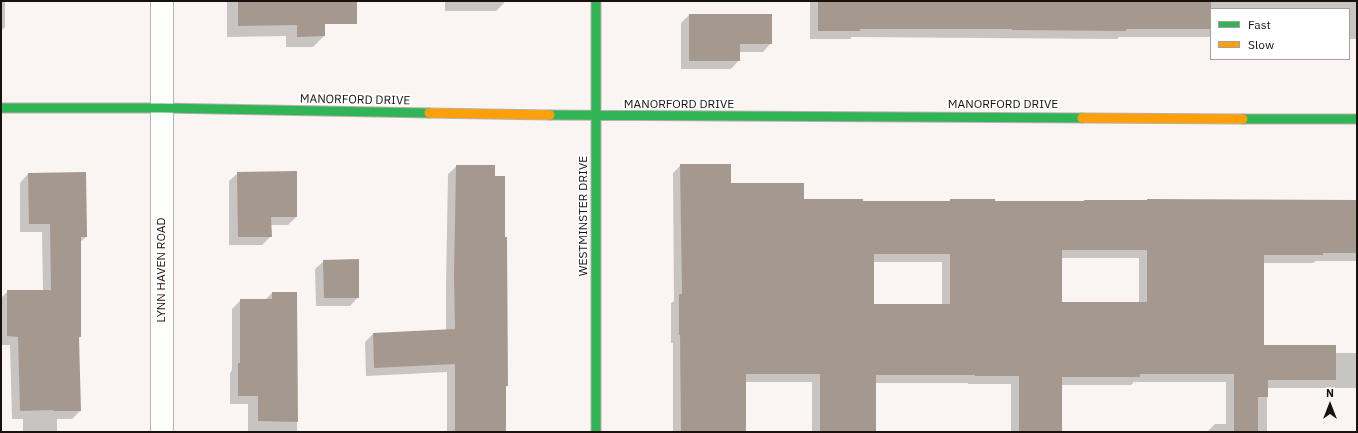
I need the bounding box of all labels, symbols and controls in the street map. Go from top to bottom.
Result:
legend [1210,8,1350,60]
text: Fast [1248,17,1271,32]
text: Slow [1248,37,1274,52]
street label: MANORFORD DRIVE [300,92,410,108]
street label: MANORFORD DRIVE [624,98,734,112]
street label: MANORFORD DRIVE [948,98,1058,112]
street label: WESTMINSTER DRIVE [577,156,591,276]
street label: LYNN HAVEN ROAD [155,218,169,322]
north arrow [1310,385,1350,425]
text: N [1326,386,1334,400]

